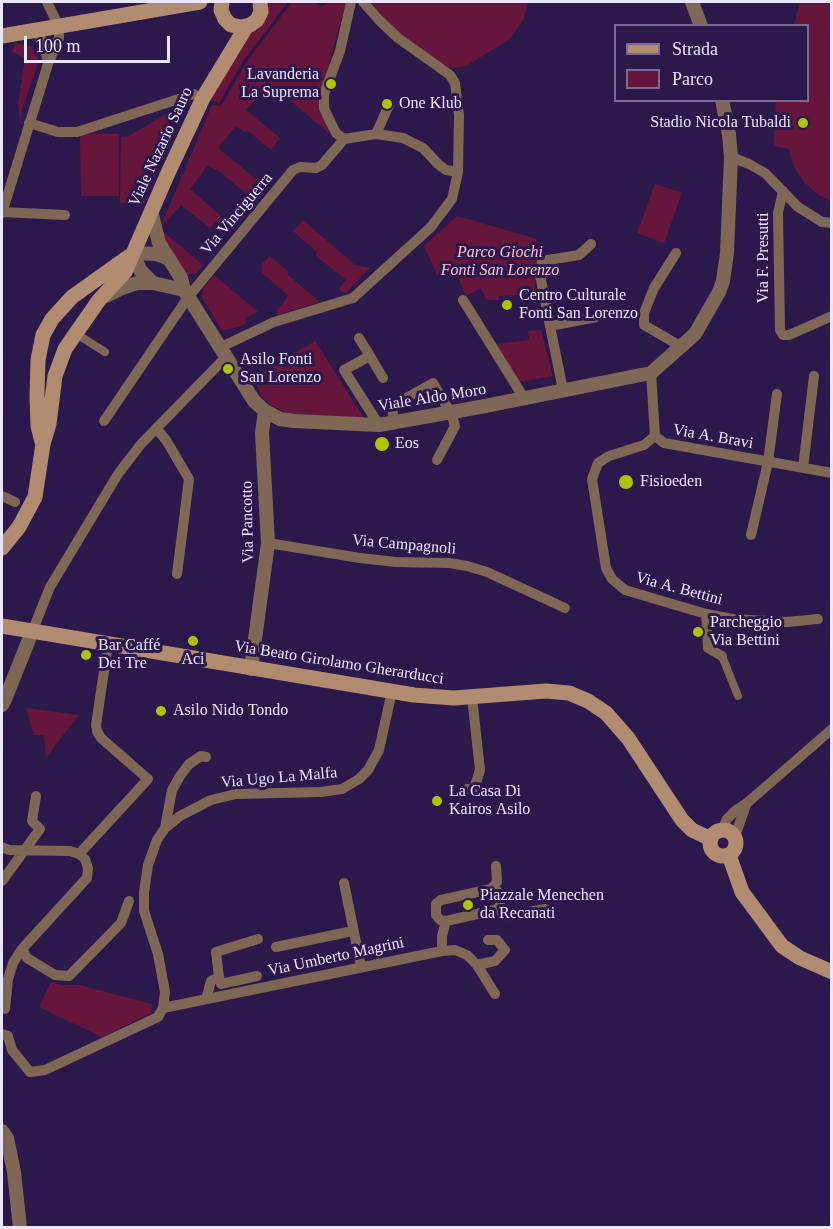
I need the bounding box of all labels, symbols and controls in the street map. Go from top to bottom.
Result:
scale bar [27,24,172,62]
legend [614,24,809,102]
text: 100 m [35,36,81,56]
text: Strada [672,39,718,59]
place label: Lavanderia La Suprema [241,65,319,103]
text: Parco [672,69,713,89]
marker: Lavanderia La Suprema [324,77,338,91]
street label: Viale Nazario Sauro [125,84,197,210]
place label: One Klub [399,94,462,114]
marker: One Klub [380,97,394,111]
place label: Stadio Nicola Tubaldi [650,113,791,133]
marker: Stadio Nicola Tubaldi [796,116,810,130]
street label: Via Vinciguerra [197,169,277,259]
street label: Via F. Presutti [754,213,774,303]
park label: Parco Giochi Fonti San Lorenzo [441,243,559,281]
place label: Centro Culturale Fonti San Lorenzo [519,286,638,324]
marker: Centro Culturale Fonti San Lorenzo [500,298,514,312]
place label: Asilo Fonti San Lorenzo [240,350,321,388]
marker: Asilo Fonti San Lorenzo [221,362,235,376]
street label: Viale Aldo Moro [377,380,487,416]
street label: Via A. Bravi [671,420,755,454]
place label: Eos [395,434,419,454]
marker: Eos [373,435,391,453]
place label: Fisioeden [640,472,702,492]
marker: Fisioeden [617,473,635,491]
street label: Via Pancotto [238,481,258,563]
street label: Via Campagnoli [351,531,457,559]
street label: Via A. Bettini [633,568,725,610]
place label: Parcheggio Via Bettini [710,613,782,651]
marker: Parcheggio Via Bettini [691,625,705,639]
marker: Aci [186,634,200,648]
place label: Bar Caffé Dei Tre [98,636,160,674]
street label: Via Beato Girolamo Gherarducci [233,637,445,689]
marker: Bar Caffé Dei Tre [79,648,93,662]
place label: Aci [181,650,205,670]
place label: Asilo Nido Tondo [173,701,288,721]
marker: Asilo Nido Tondo [154,704,168,718]
street label: Via Ugo La Malfa [220,763,338,793]
place label: La Casa Di Kairos Asilo [449,782,530,820]
marker: La Casa Di Kairos Asilo [430,794,444,808]
place label: Piazzale Menechen da Recanati [480,886,604,924]
marker: Piazzale Menechen da Recanati [461,898,475,912]
street label: Via Umberto Magrini [266,933,406,981]

